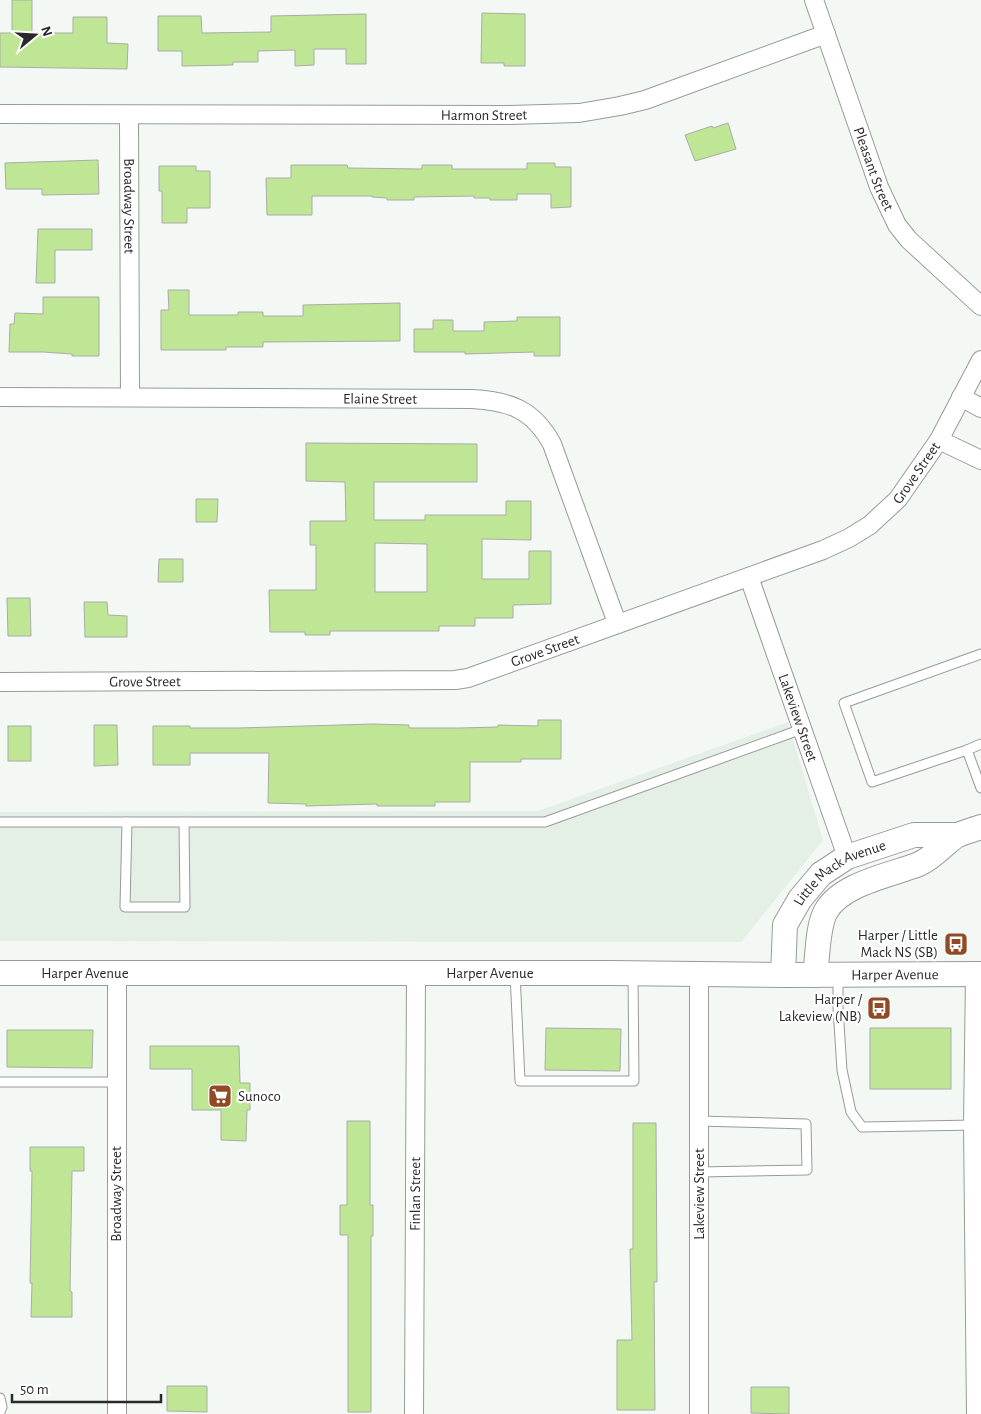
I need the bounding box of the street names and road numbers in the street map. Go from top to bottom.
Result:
street label: Harmon Street [441,107,528,123]
street label: Pleasant Street [851,125,896,213]
street label: Broadway Street [121,158,136,254]
street label: Elaine Street [343,391,417,407]
street label: Grove Street [890,439,943,507]
street label: Grove Street [509,631,582,670]
street label: Lakeview Street [776,672,820,764]
street label: Grove Street [109,674,181,690]
street label: Little Mack Avenue [791,838,888,908]
street label: Harper Avenue [41,966,129,981]
street label: Harper Avenue [446,966,534,981]
street label: Harper Avenue [851,967,939,983]
street label: Broadway Street [109,1146,124,1242]
street label: Lakeview Street [692,1148,707,1240]
street label: Finlan Street [408,1157,423,1231]

